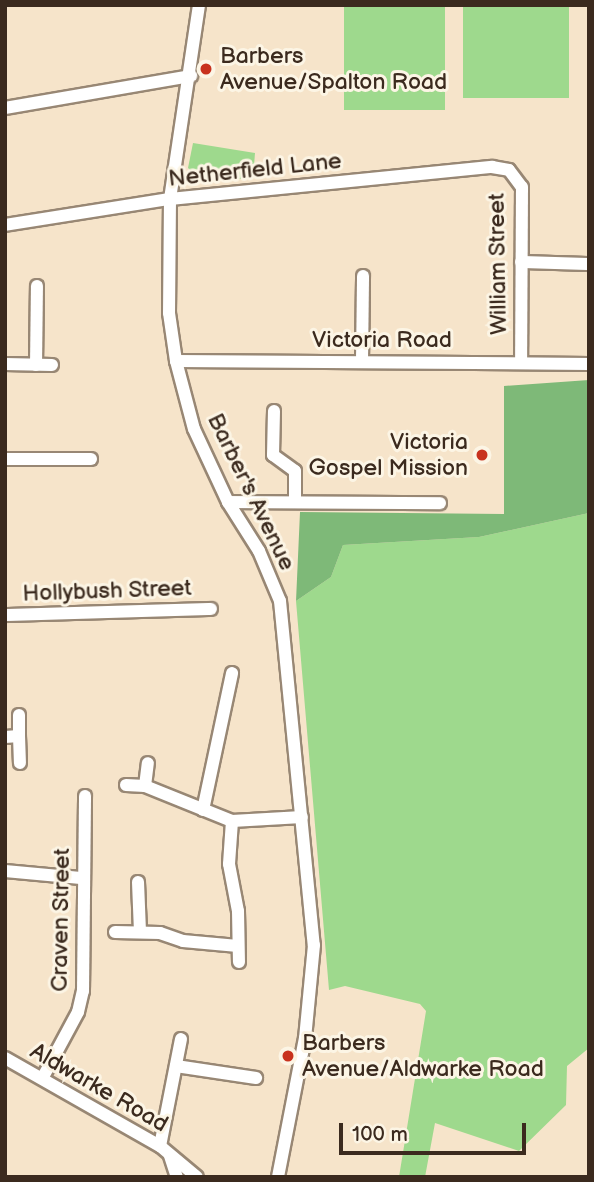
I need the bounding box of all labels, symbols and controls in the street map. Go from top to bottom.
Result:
place label: Barbers Avenue/Spalton Road [220,42,447,96]
marker: Barbers Avenue/Spalton Road [198,61,214,77]
street label: Netherfield Lane [167,147,343,193]
street label: William Street [483,193,513,335]
street label: Victoria Road [312,326,452,354]
street label: Barber's Avenue [201,409,301,575]
place label: Victoria Gospel Mission [309,428,468,482]
marker: Victoria Gospel Mission [474,447,490,463]
street label: Hollybush Street [22,574,192,608]
street label: Craven Street [46,848,76,992]
place label: Barbers Avenue/Aldwarke Road [302,1029,544,1083]
street label: Aldwarke Road [25,1037,173,1139]
marker: Barbers Avenue/Aldwarke Road [280,1048,296,1064]
scale bar [342,1108,529,1152]
text: 100 m [352,1122,408,1147]

